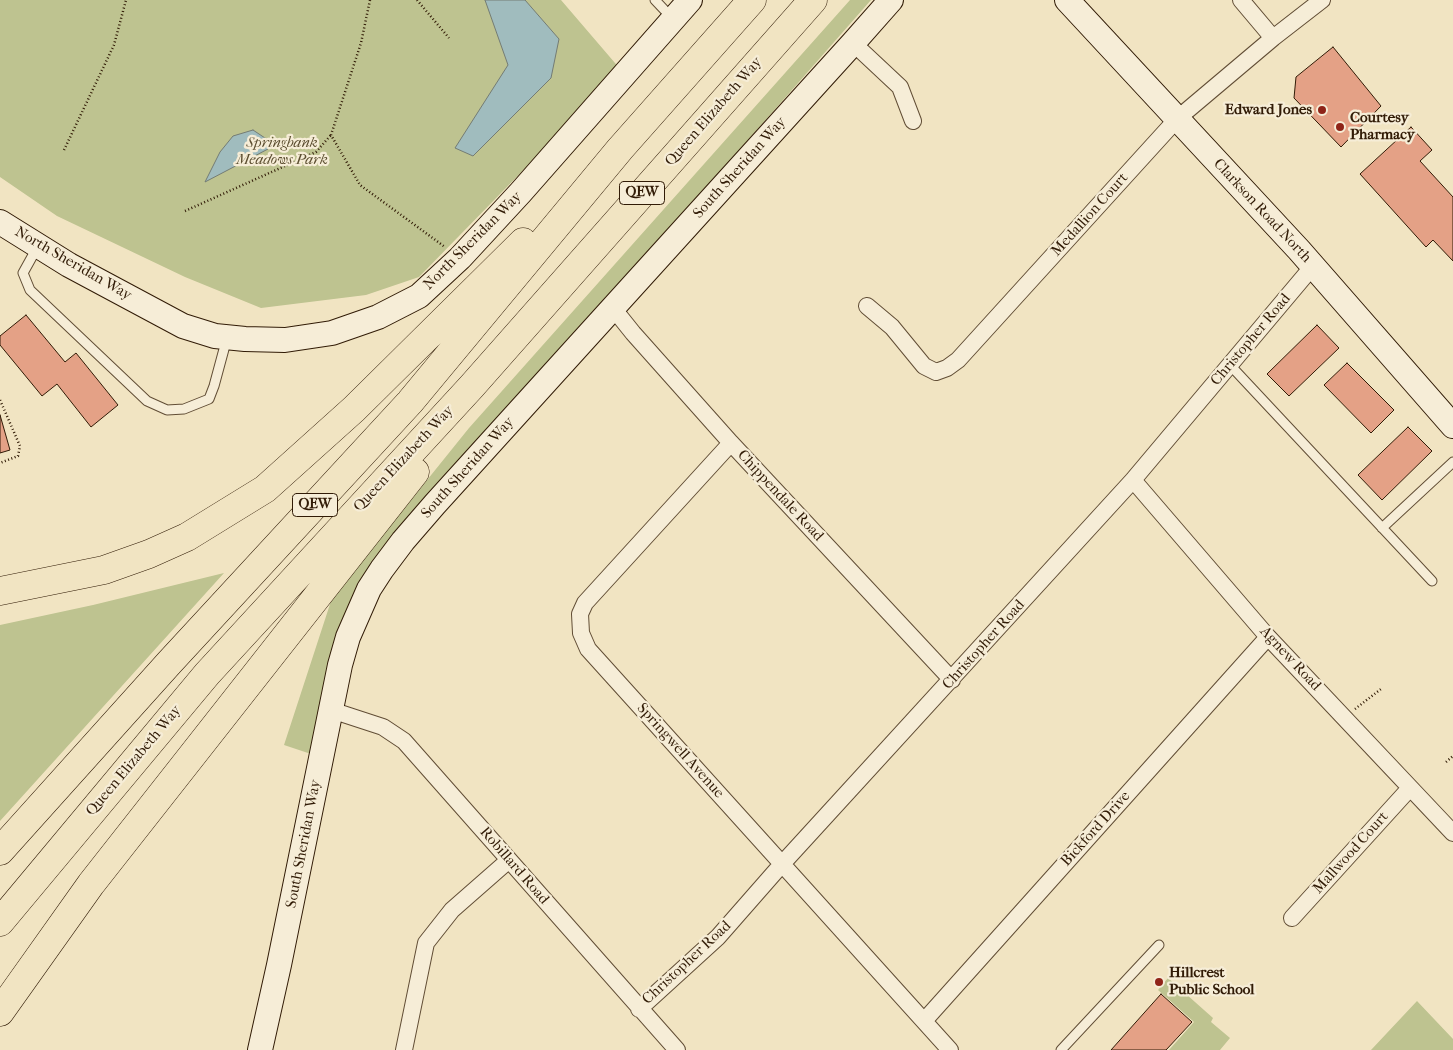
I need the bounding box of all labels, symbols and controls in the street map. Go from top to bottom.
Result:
street label: Queen Elizabeth Way [662,54,766,170]
place label: Edward Jones [1225,101,1312,119]
marker: Edward Jones [1316,104,1328,116]
place label: Courtesy Pharmacy [1350,109,1415,144]
street label: South Sheridan Way [690,114,790,222]
marker: Courtesy Pharmacy [1334,121,1346,133]
park label: Springbank Meadows Park [236,134,328,169]
street label: Clarkson Road North [1209,155,1315,267]
street label: Medallion Court [1048,170,1132,260]
road number: QEW [620,182,664,204]
street label: North Sheridan Way [420,188,526,294]
street label: North Sheridan Way [11,223,135,305]
street label: Christopher Road [1207,290,1295,390]
street label: Queen Elizabeth Way [350,402,458,516]
street label: South Sheridan Way [418,414,518,522]
street label: Chippendale Road [733,447,827,545]
road number: QEW [292,494,338,516]
street label: Christopher Road [939,596,1029,694]
street label: Agnew Road [1256,623,1324,695]
street label: Springwell Avenue [633,700,727,802]
street label: Queen Elizabeth Way [83,702,185,820]
street label: South Sheridan Way [283,778,325,910]
street label: Bickford Drive [1058,788,1134,870]
street label: Mallwood Court [1309,808,1393,898]
street label: Robillard Road [476,824,552,908]
street label: Christopher Road [639,917,735,1009]
place label: Hillcrest Public School [1169,964,1254,999]
marker: Hillcrest Public School [1153,976,1165,988]

